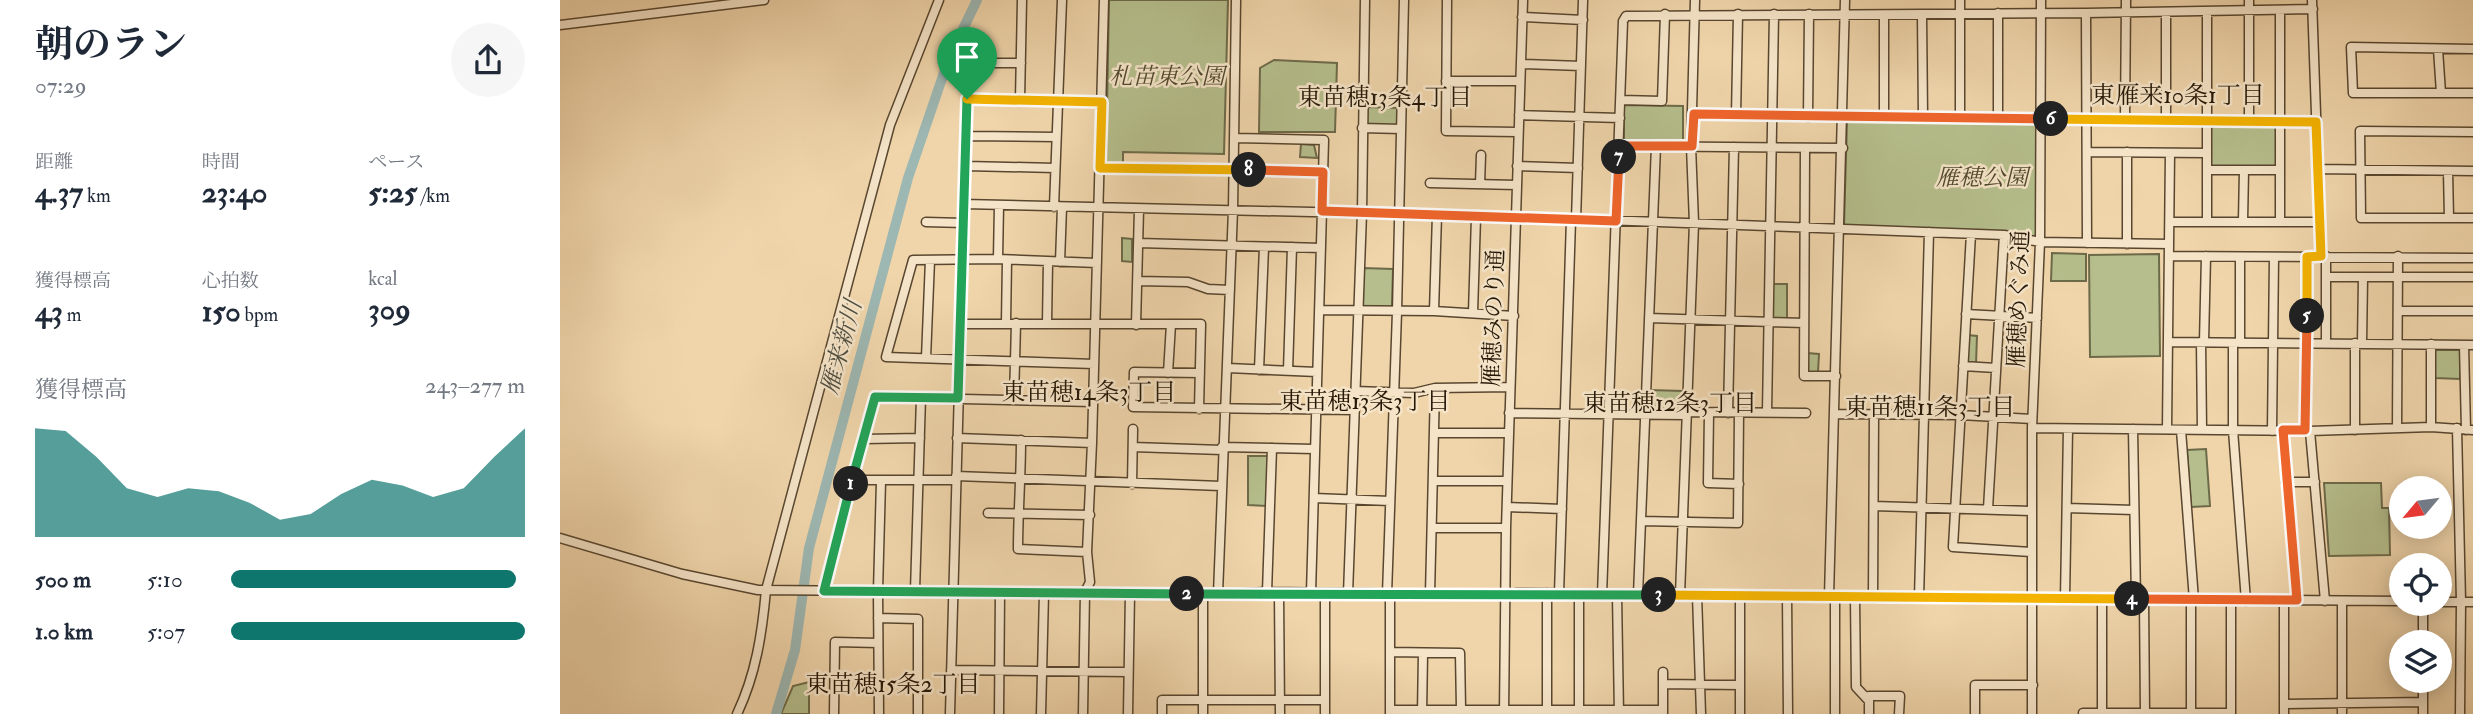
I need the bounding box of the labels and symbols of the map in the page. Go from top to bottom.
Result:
pin [937,27,997,99]
park label: 札苗東公園 [1110,62,1229,91]
district label: 東雁来10条1丁目 [2091,80,2265,111]
district label: 東苗穂13条4丁目 [1298,82,1472,113]
pin: 6 [2034,102,2068,136]
pin: 7 [1602,140,1636,174]
pin: 8 [1232,152,1266,188]
park label: 雁穂公園 [1936,163,2032,192]
street label: 雁穂めぐみ通 [2002,230,2035,368]
street label: 雁穂みのり通 [1477,249,1510,387]
water label: 雁来新川 [814,294,870,398]
pin: 5 [2290,298,2324,334]
district label: 東苗穂14条3丁目 [1002,377,1176,408]
district label: 東苗穂13条3丁目 [1280,386,1451,417]
district label: 東苗穂12条3丁目 [1583,388,1757,419]
district label: 東苗穂11条3丁目 [1845,392,2015,423]
pin: 1 [834,466,868,502]
north arrow [2389,476,2452,539]
pin: 2 [1170,576,1204,612]
pin: 3 [1642,578,1676,612]
pin: 4 [2114,582,2150,616]
district label: 東苗穂15条2丁目 [805,669,981,700]

